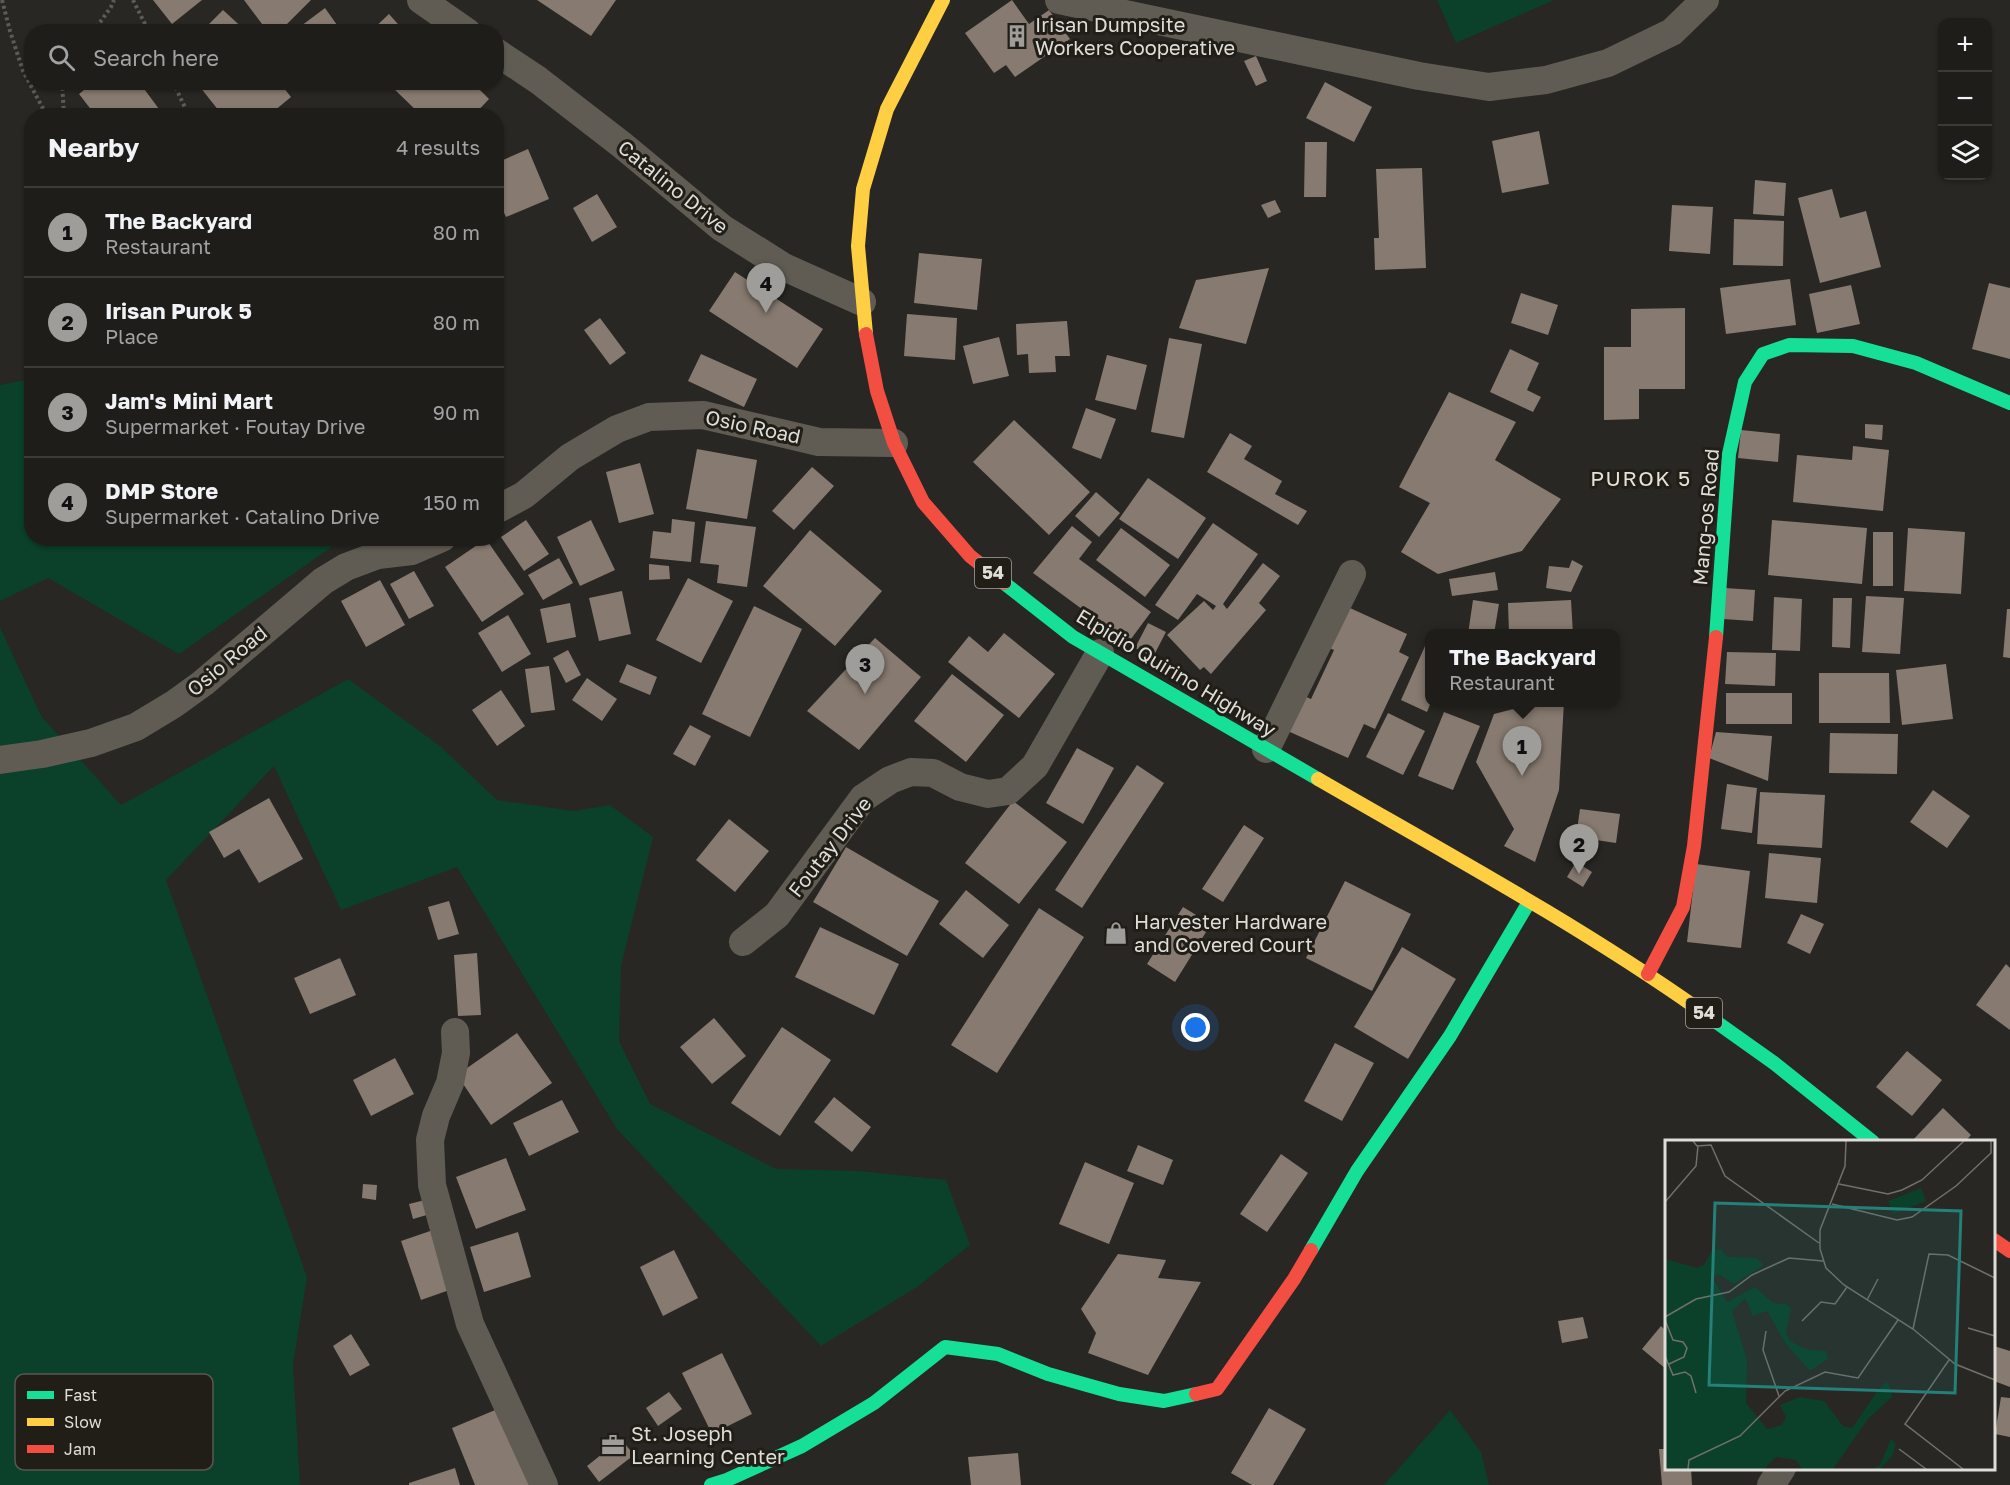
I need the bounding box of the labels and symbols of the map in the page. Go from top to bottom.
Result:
place label: Irisan Dumpsite Workers Cooperative [1035,12,1235,59]
building icon: Irisan Dumpsite Workers Cooperative [1004,23,1030,49]
street label: Catalino Drive [614,135,733,238]
pin: 4 [746,264,786,313]
street label: Osio Road [703,404,803,448]
street label: Mang-os Road [1687,447,1723,586]
district label: PUROK 5 [1590,465,1692,491]
road number: 54 [975,558,1011,588]
street label: Elpidio Quirino Highway [1072,603,1281,741]
street label: Osio Road [182,620,271,701]
pin: 3 [846,644,884,694]
pin: 1 [1502,726,1541,776]
street label: Foutay Drive [783,792,876,901]
pin: 2 [1560,824,1598,874]
place label: Harvester Hardware and Covered Court [1134,909,1327,956]
shop icon: Harvester Hardware and Covered Court [1103,920,1129,946]
road number: 54 [1686,998,1722,1028]
your location [1181,1013,1210,1042]
inset map [1665,1140,1995,1470]
legend [15,1374,213,1470]
text: Fast [64,1385,97,1405]
text: Slow [64,1412,102,1432]
place label: St. Joseph Learning Center [631,1421,785,1468]
office icon: St. Joseph Learning Center [600,1432,626,1458]
text: Jam [64,1439,96,1459]

